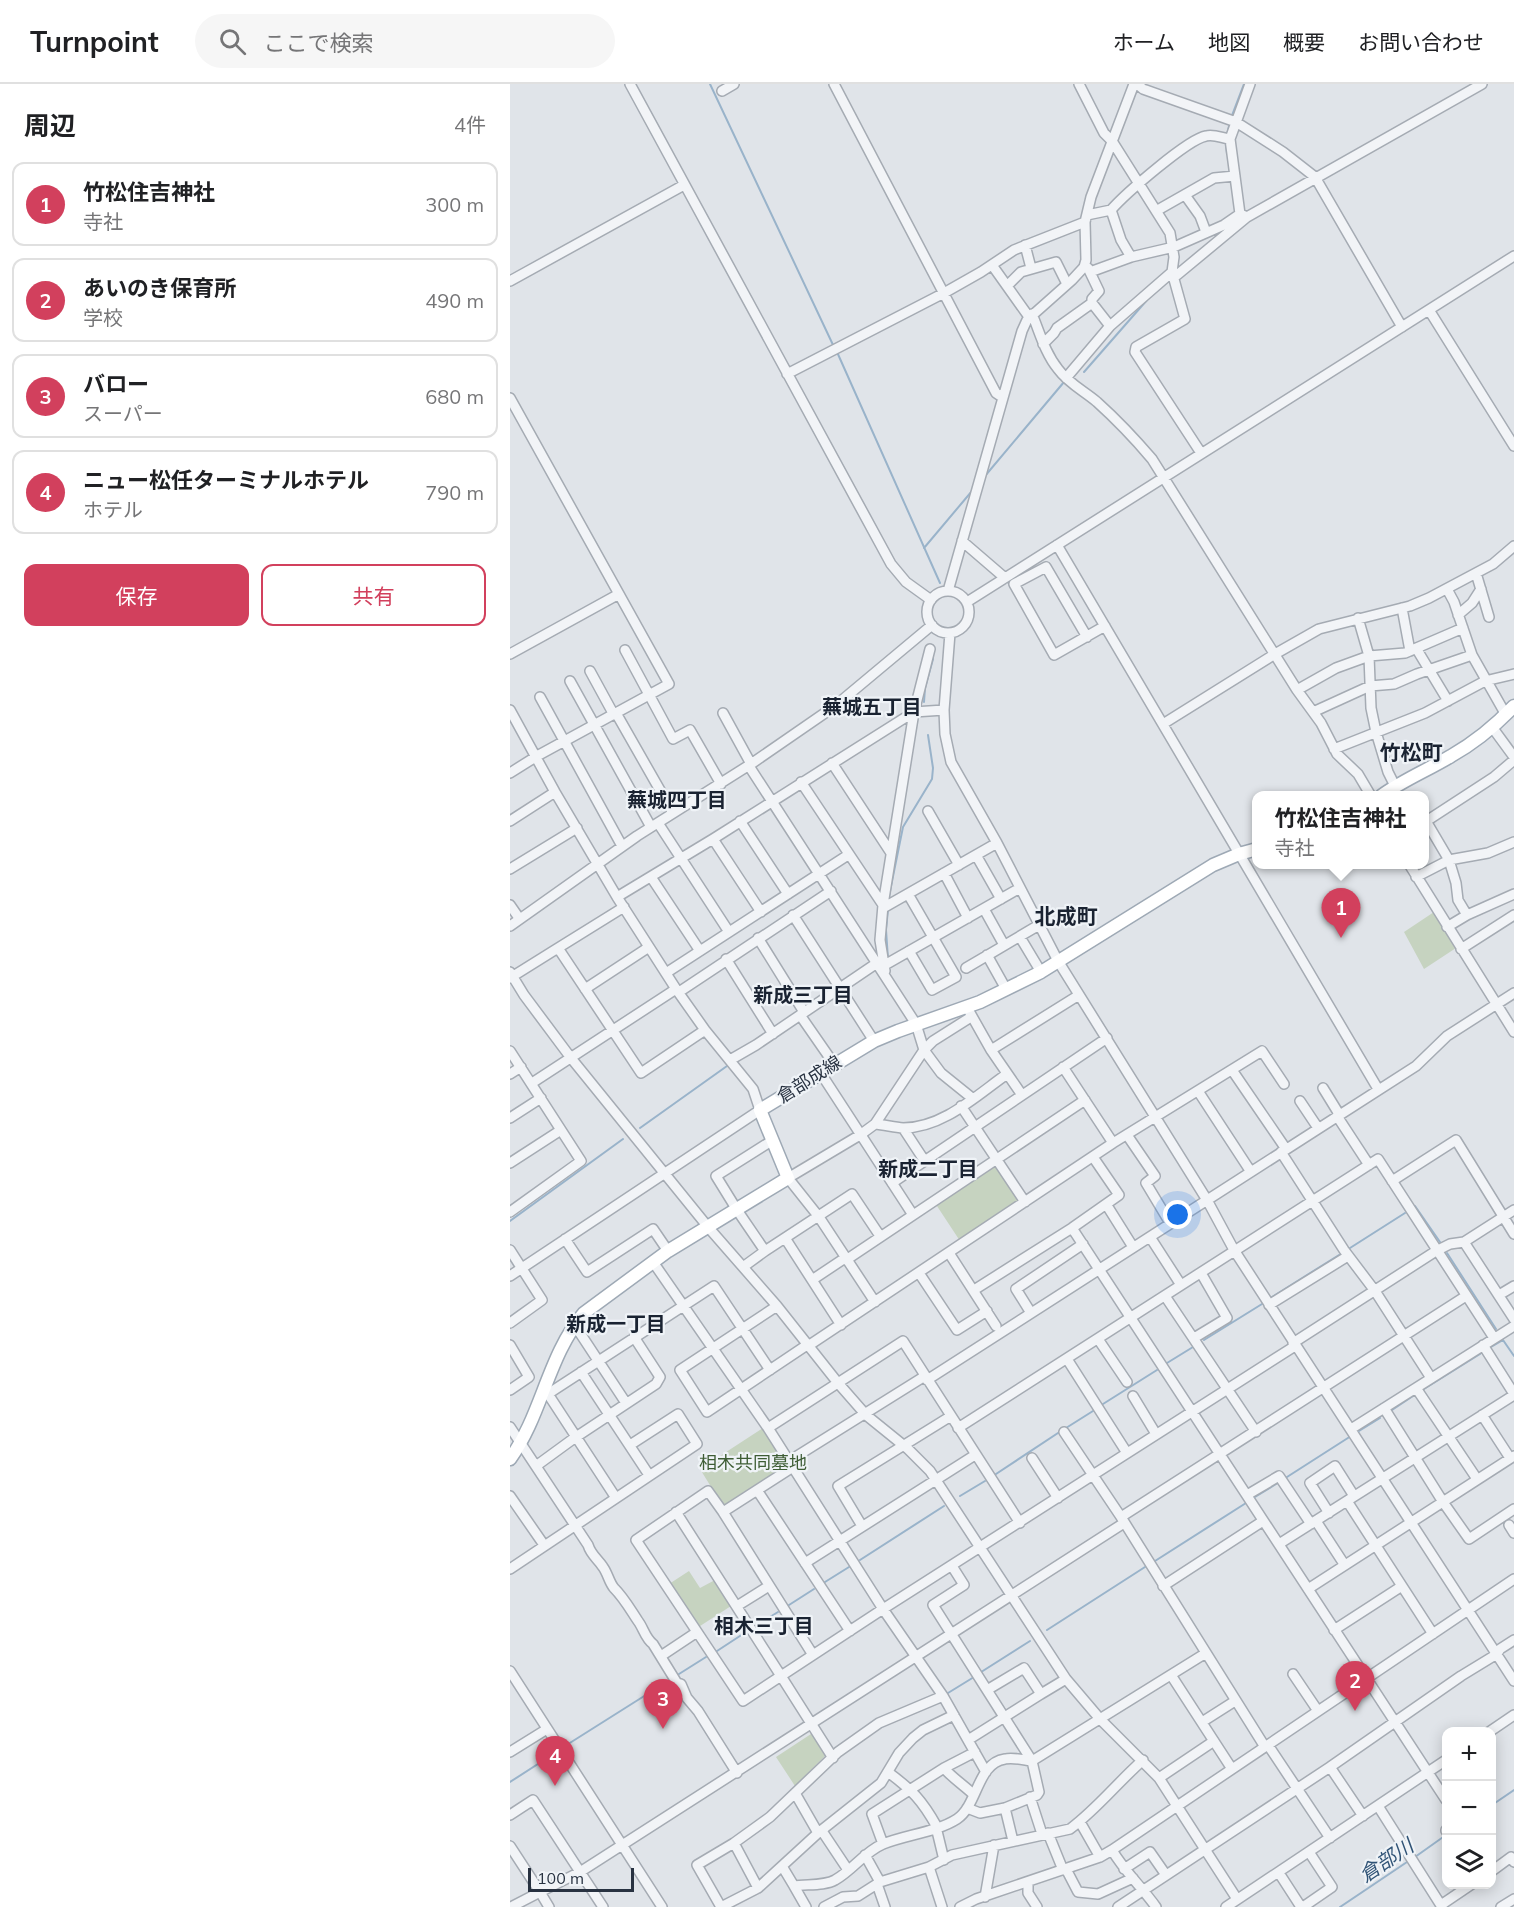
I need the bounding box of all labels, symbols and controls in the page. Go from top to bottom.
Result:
search box [195,14,615,68]
text: Turnpoint [30,24,159,59]
icon: search [216,25,249,58]
text: ここで検索 [264,29,374,57]
text: ホーム [1113,29,1175,55]
text: 地図 [1208,29,1250,55]
text: 概要 [1283,29,1325,55]
text: お問い合わせ [1358,29,1484,55]
text: 周辺 [24,109,76,142]
text: 4件 [454,112,486,137]
text: 竹松住吉神社 [83,178,215,206]
text: 1 [40,192,52,217]
text: 300 m [425,192,484,217]
text: 寺社 [83,209,123,234]
text: あいのき保育所 [83,274,236,302]
text: 2 [40,288,52,313]
text: 490 m [425,288,484,313]
text: 学校 [83,305,123,330]
text: バロー [83,370,149,398]
text: 3 [40,384,52,409]
text: 680 m [425,384,484,409]
text: スーパー [83,401,163,426]
text: ニュー松任ターミナルホテル [83,466,369,494]
text: 4 [40,480,52,505]
text: 790 m [425,480,484,505]
text: ホテル [83,497,143,522]
button: 保存 [24,564,249,626]
button: 共有 [261,564,486,626]
district label: 蕪城五丁目 [822,694,922,719]
district label: 竹松町 [1380,739,1443,765]
district label: 蕪城四丁目 [627,787,727,812]
popup [1252,791,1429,869]
text: 竹松住吉神社 [1274,804,1407,832]
text: 寺社 [1274,835,1314,860]
pin: 1 [1322,888,1360,938]
district label: 北成町 [1035,903,1098,929]
district label: 新成三丁目 [753,982,853,1007]
street label: 倉部成線 [772,1050,846,1108]
district label: 新成二丁目 [878,1156,978,1181]
your location [1163,1200,1192,1229]
district label: 新成一丁目 [566,1311,666,1336]
park label: 相木共同墓地 [699,1451,807,1474]
district label: 相木三丁目 [714,1613,814,1638]
pin: 2 [1336,1662,1374,1711]
pin: 3 [644,1680,682,1729]
map controls [1442,1727,1496,1889]
button: + [1442,1727,1496,1781]
pin: 4 [536,1736,574,1786]
button: − [1442,1781,1496,1835]
water label: 倉部川 [1354,1832,1420,1887]
button: layers [1442,1835,1496,1889]
scale bar [528,1865,634,1892]
text: 100 m [537,1868,584,1888]

